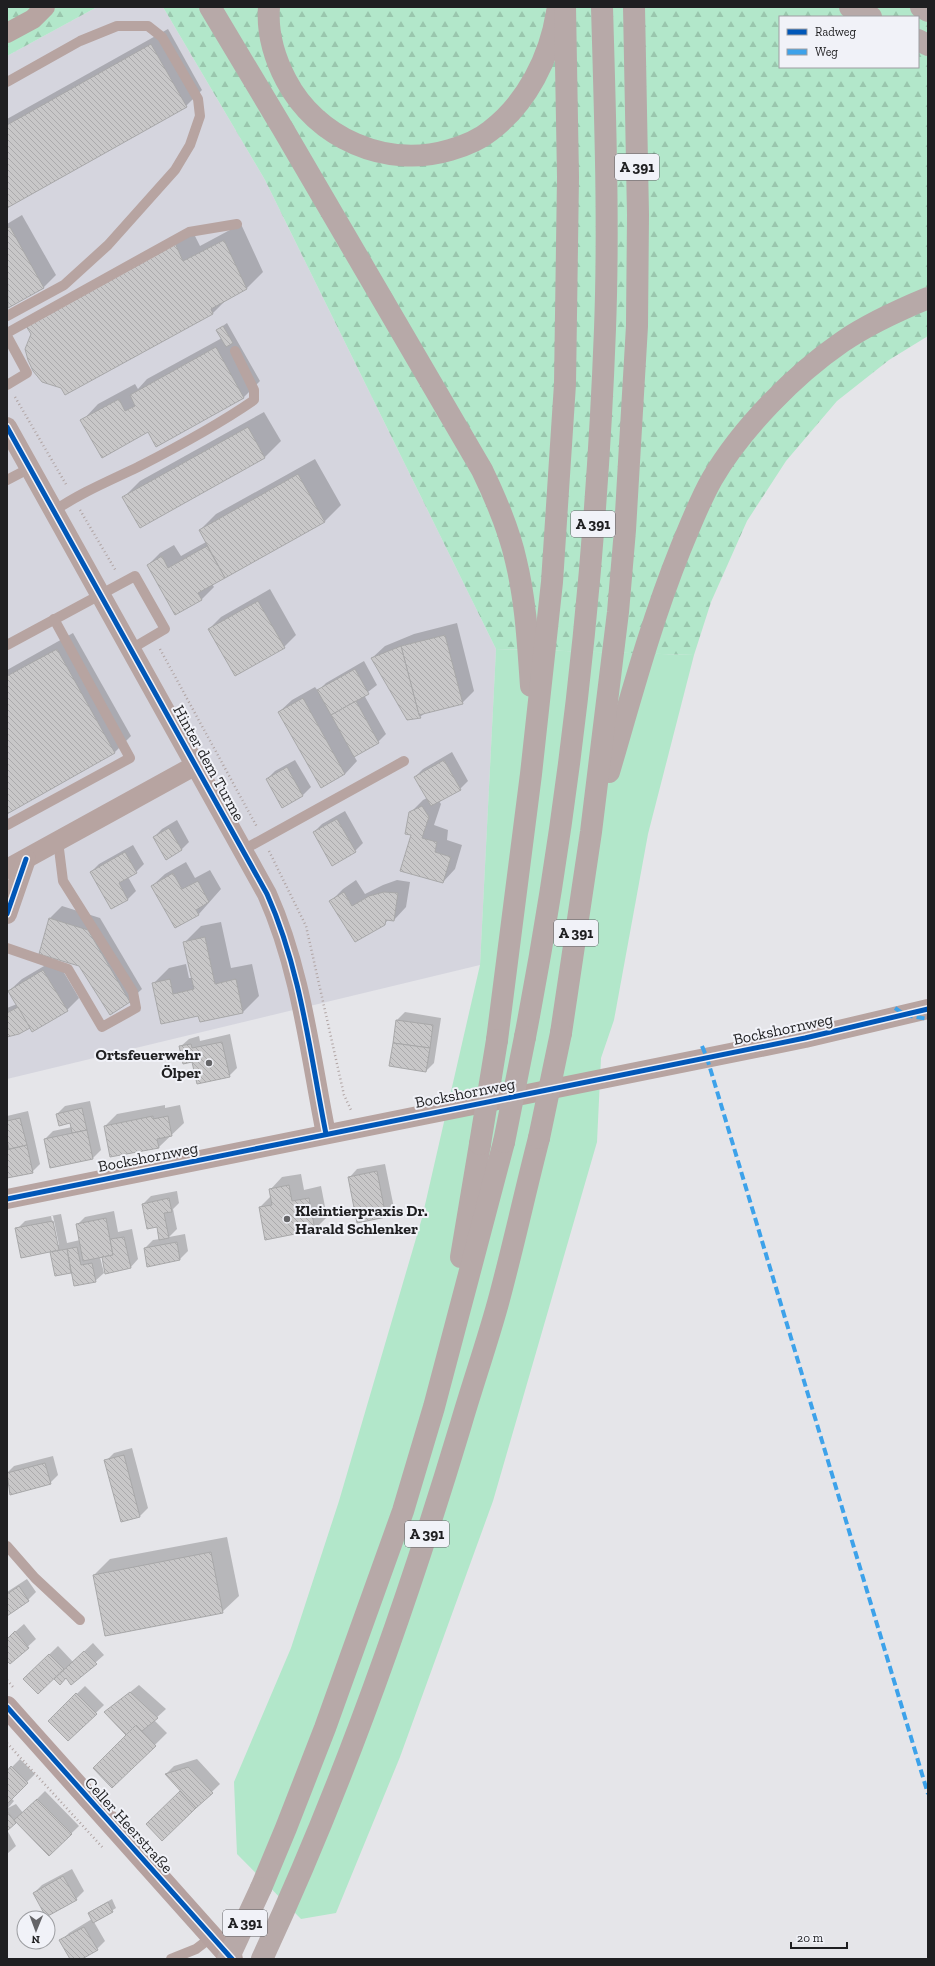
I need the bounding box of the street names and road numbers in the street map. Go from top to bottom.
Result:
road number: A 391 [615,154,659,180]
road number: A 391 [571,511,615,537]
street label: Hinter dem Turme [169,702,249,824]
road number: A 391 [554,920,598,946]
street label: Bockshornweg [731,1009,835,1049]
street label: Bockshornweg [413,1074,517,1112]
street label: Bockshornweg [96,1138,200,1176]
road number: A 391 [405,1521,449,1547]
street label: Celler Heerstraße [81,1773,177,1877]
road number: A 391 [223,1910,267,1936]

